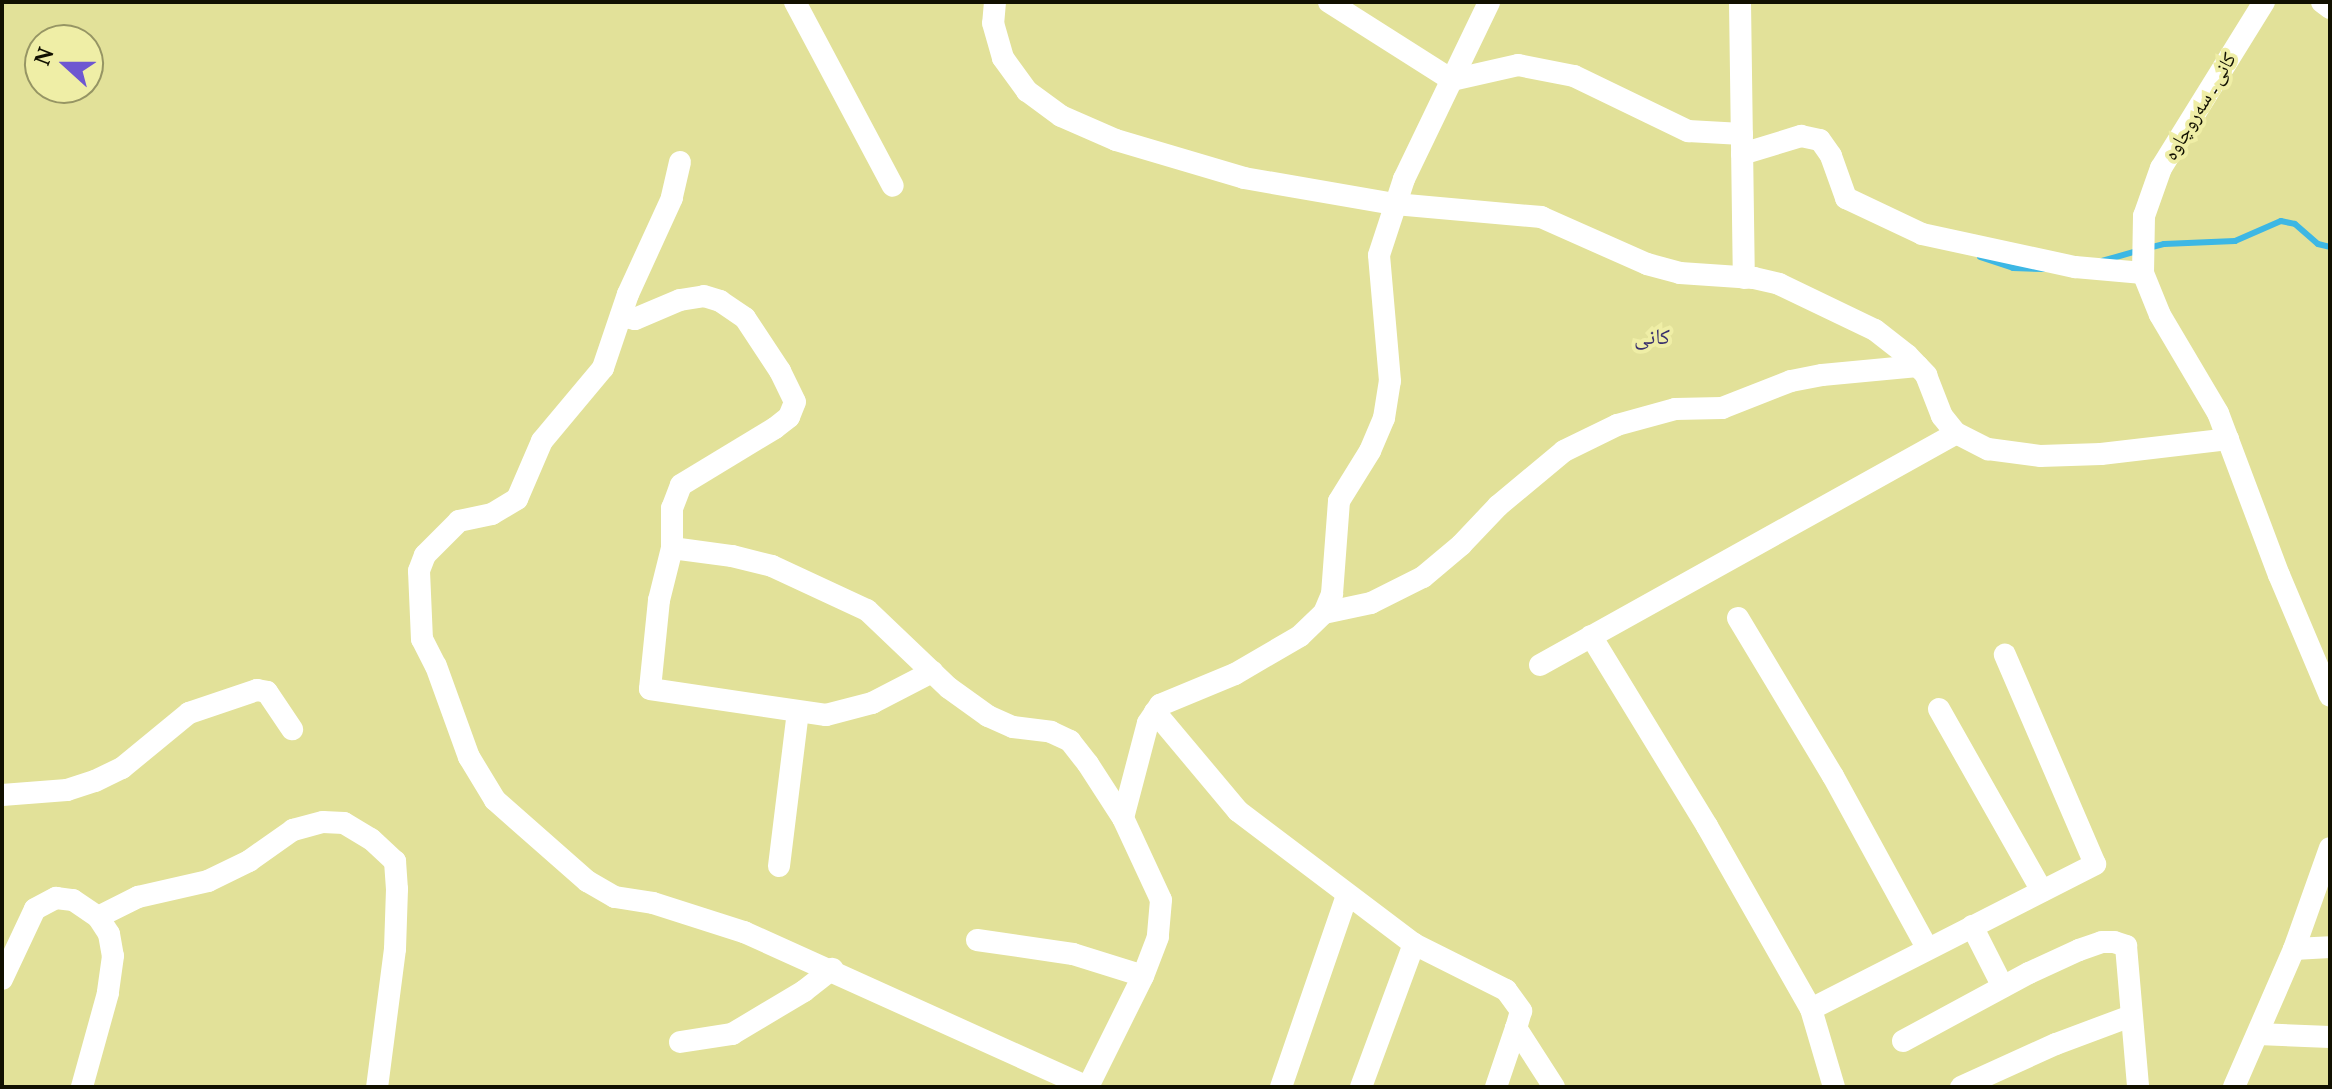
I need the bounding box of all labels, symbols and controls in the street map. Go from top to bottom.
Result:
north arrow [24,24,104,104]
text: N [26,43,60,69]
street label: کانی ـ سەروچاوە [2158,48,2240,164]
district label: کانی [1634,323,1670,349]

